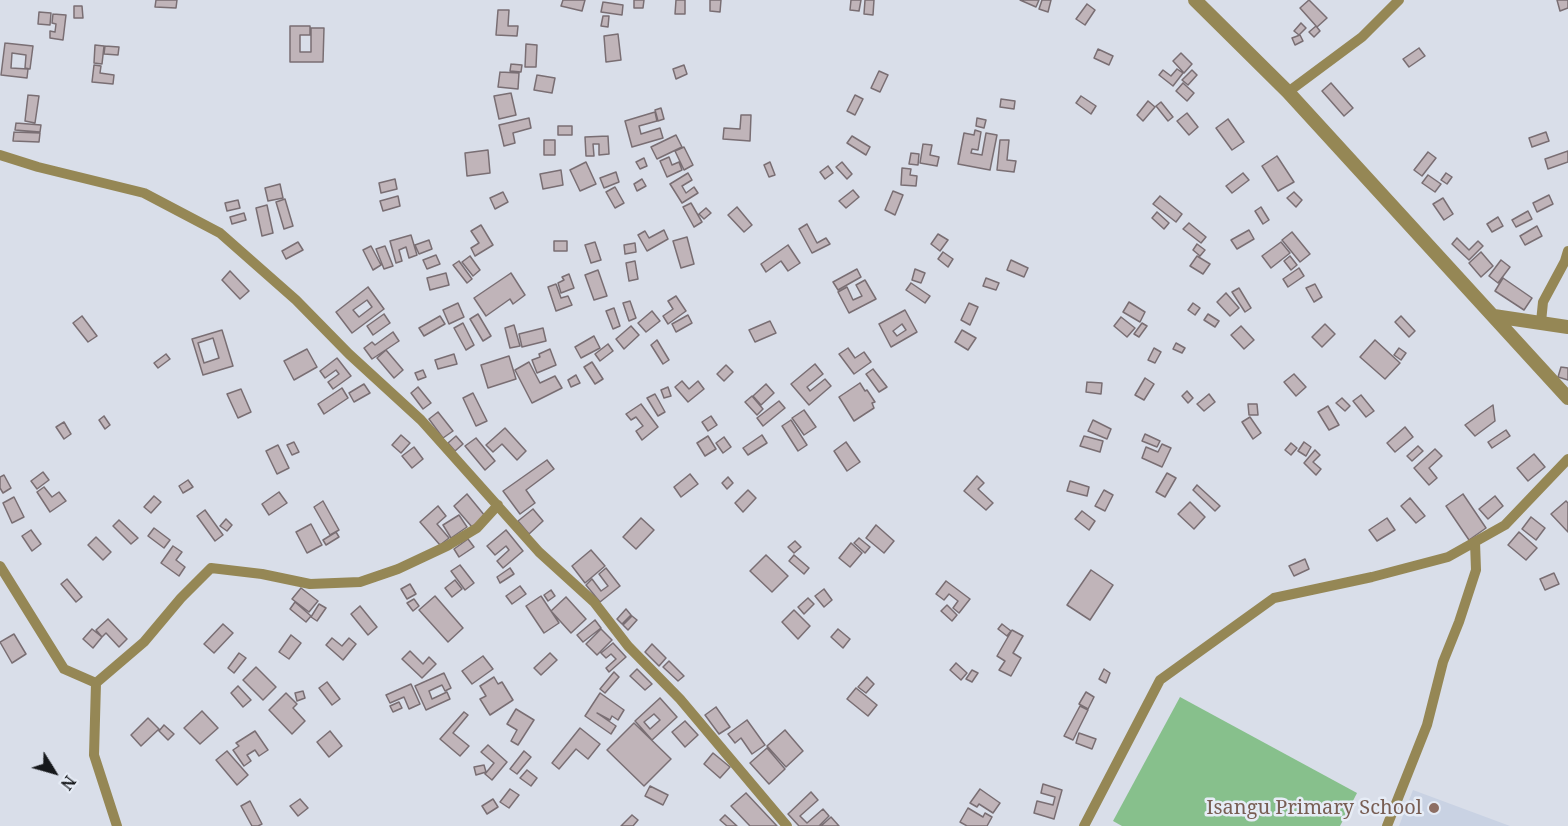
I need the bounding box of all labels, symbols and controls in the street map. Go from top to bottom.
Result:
north arrow [24,742,84,802]
text: N [56,771,81,794]
place label: Isangu Primary School [1206,796,1422,820]
marker: Isangu Primary School [1427,801,1441,815]

